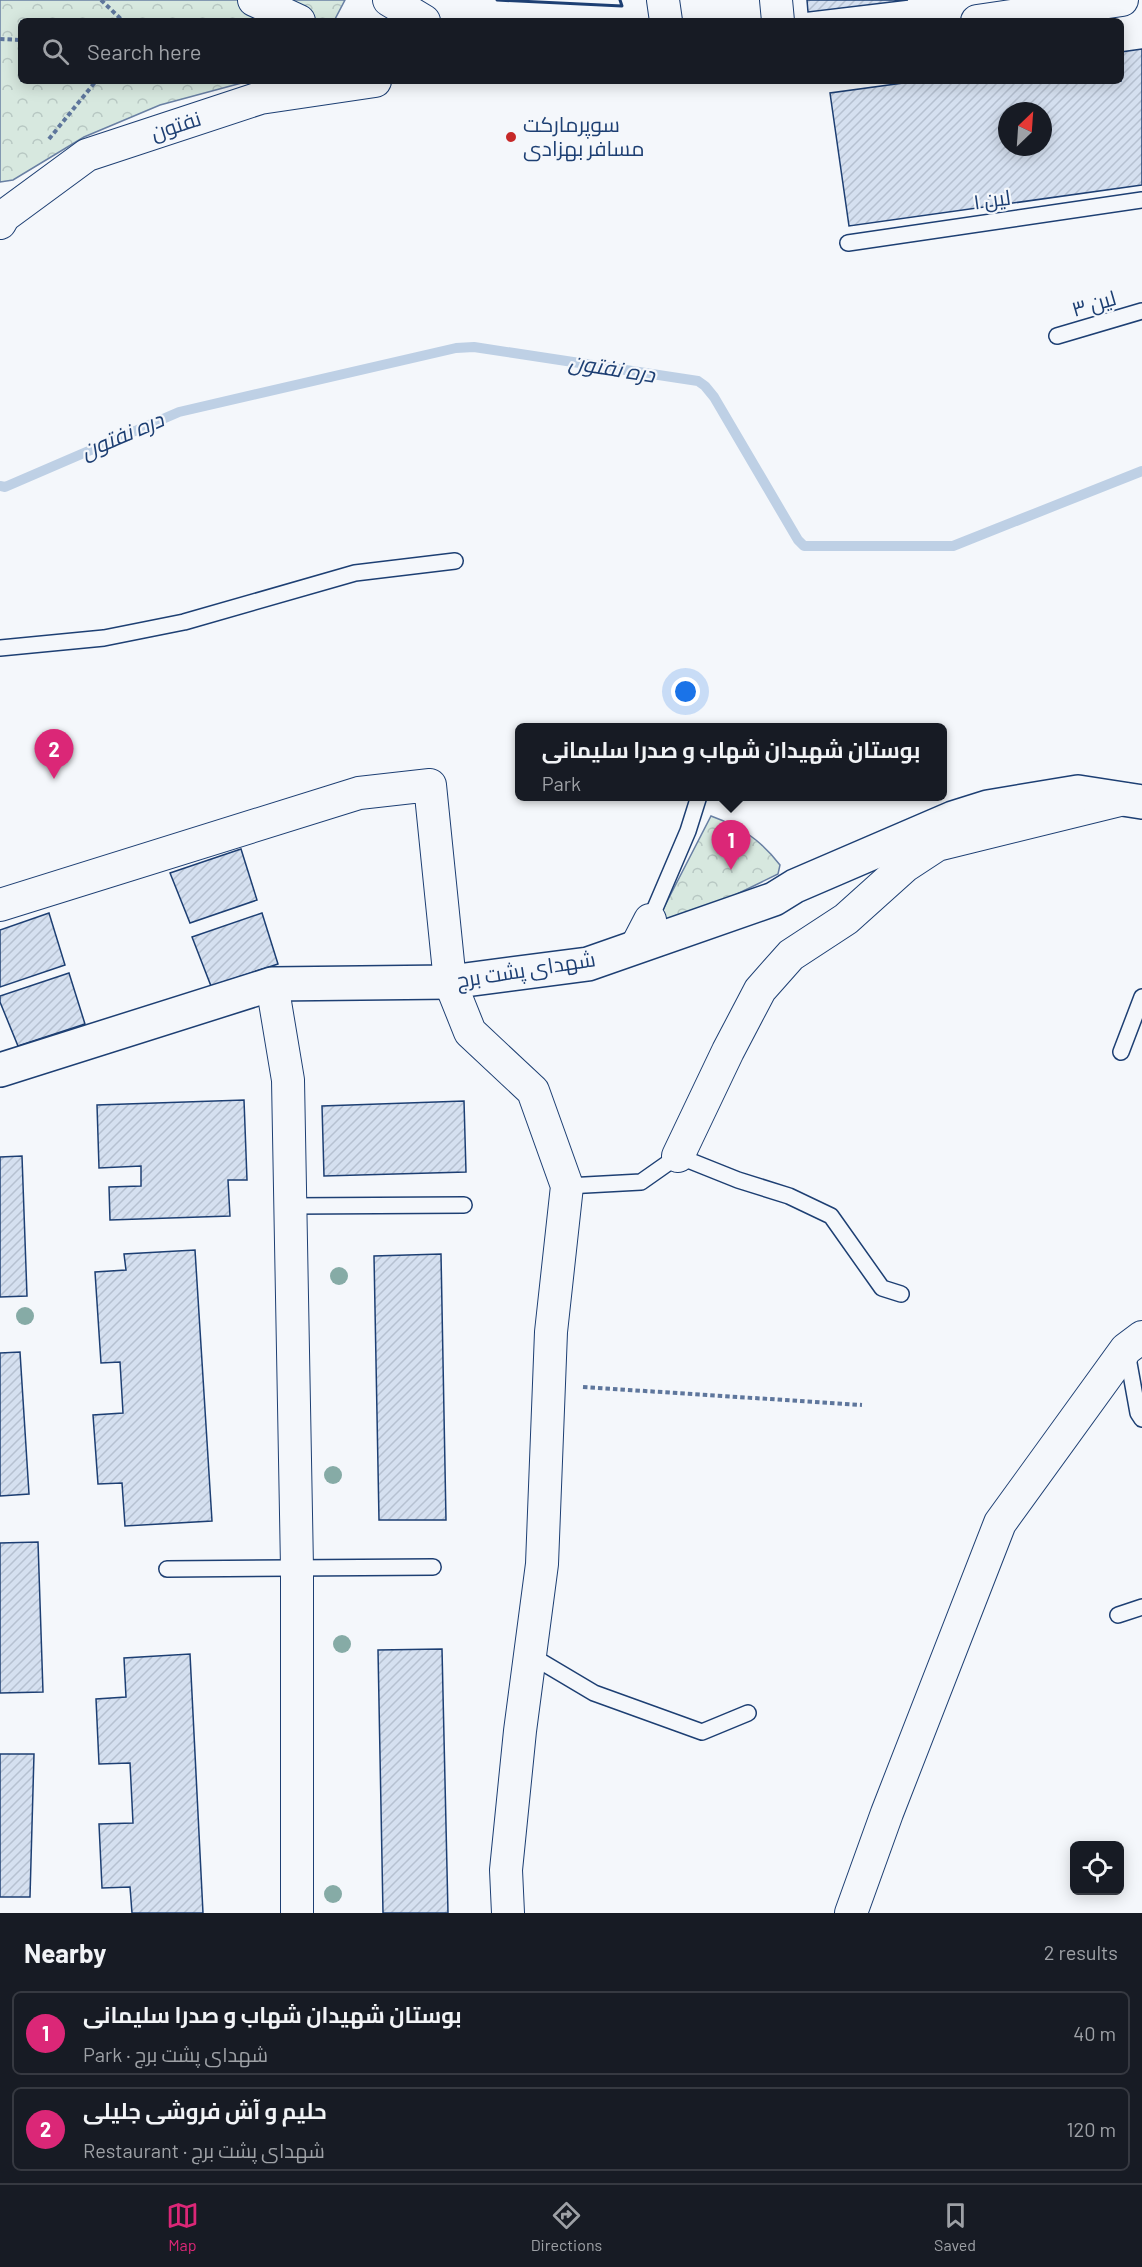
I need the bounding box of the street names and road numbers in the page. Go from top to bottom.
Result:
street label: نفتون [147,105,204,146]
street label: لین ۱ [972,184,1012,215]
street label: لین ۳ [1068,284,1119,323]
street label: شهدای پشت برج [455,945,597,995]

